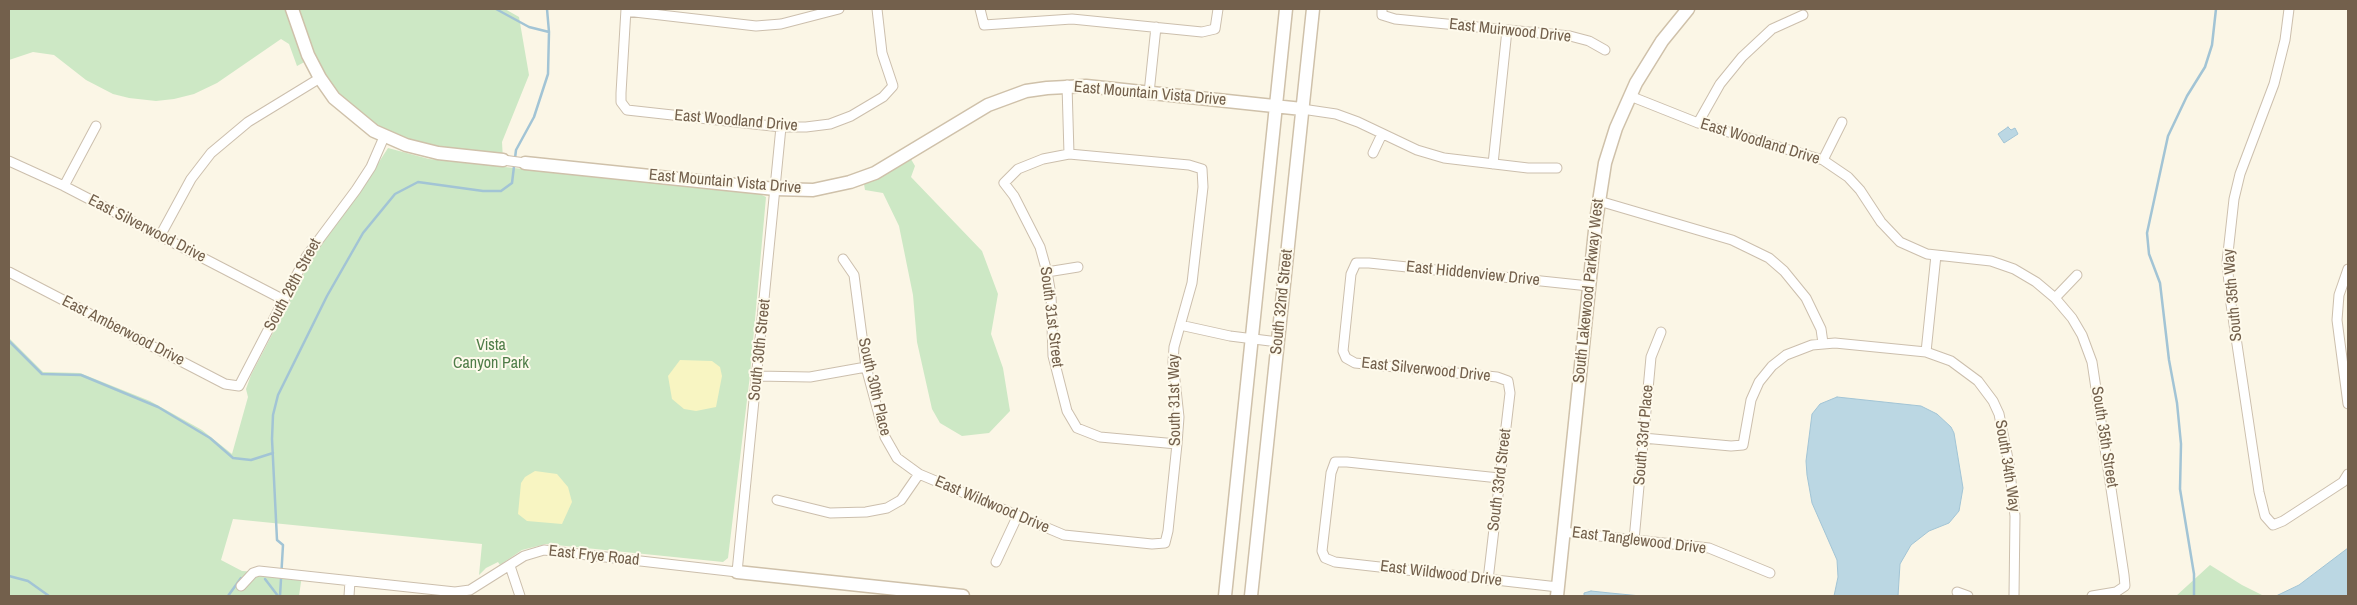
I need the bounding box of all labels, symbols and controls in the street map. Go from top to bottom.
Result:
street label: East Muirwood Drive [1448,15,1572,47]
street label: East Mountain Vista Drive [1073,78,1227,110]
street label: East Woodland Drive [674,106,798,136]
street label: East Woodland Drive [1698,115,1822,169]
street label: East Mountain Vista Drive [648,166,802,198]
street label: East Silverwood Drive [85,191,209,267]
street label: South Lakewood Parkway West [1570,198,1608,384]
street label: South 28th Street [261,235,325,335]
street label: South 32nd Street [1267,248,1297,356]
street label: South 35th Way [2219,248,2247,342]
street label: East Hiddenview Drive [1405,257,1541,291]
street label: South 31st Street [1035,266,1067,368]
street label: East Amberwood Drive [59,292,187,370]
street label: South 30th Street [745,298,775,402]
park label: Vista Canyon Park [453,336,529,374]
street label: South 30th Place [853,336,895,438]
street label: South 31st Way [1165,354,1185,446]
street label: East Silverwood Drive [1360,354,1492,386]
street label: South 33rd Place [1630,384,1658,486]
street label: South 35th Street [2087,385,2121,489]
street label: South 34th Way [1990,419,2024,513]
street label: South 33rd Street [1484,428,1516,532]
street label: East Wildwood Drive [932,472,1052,538]
street label: East Tanglewood Drive [1571,523,1707,559]
street label: East Frye Road [548,542,640,570]
street label: East Wildwood Drive [1379,557,1503,591]

